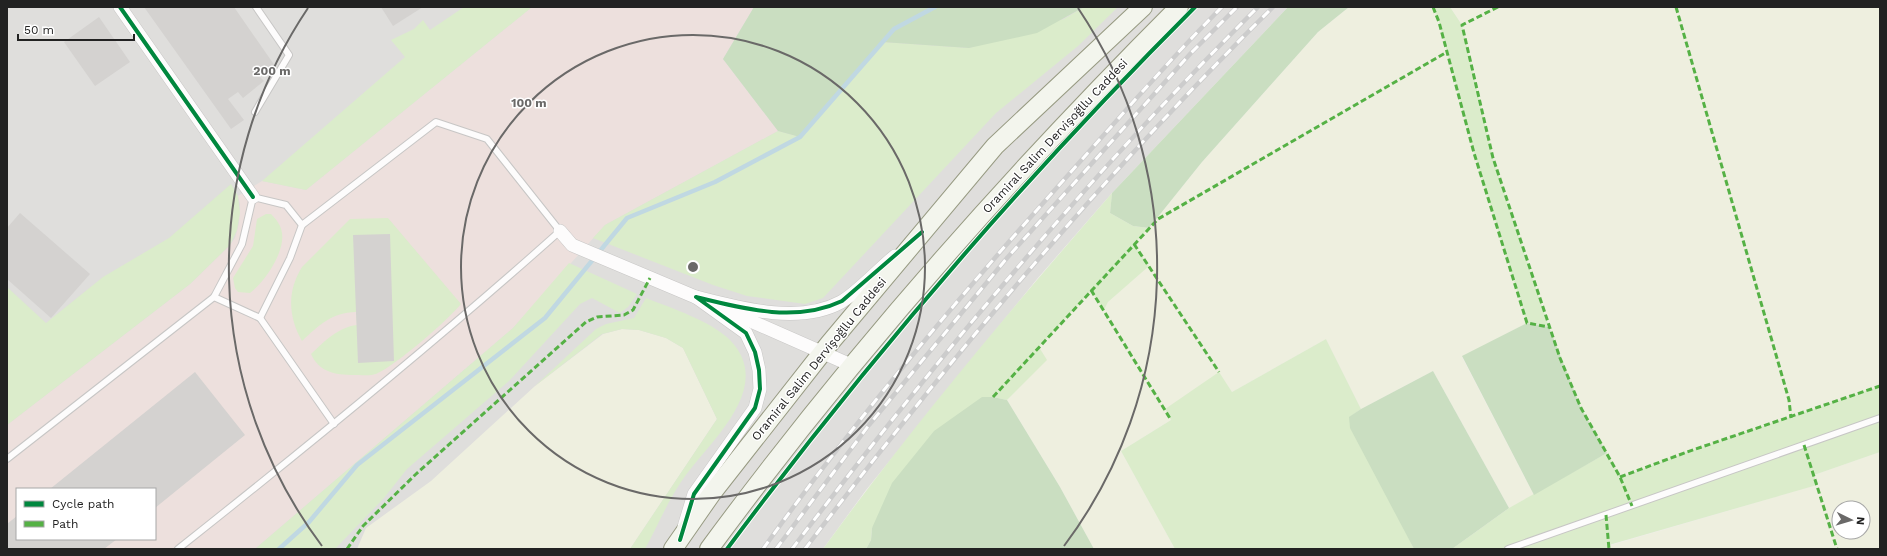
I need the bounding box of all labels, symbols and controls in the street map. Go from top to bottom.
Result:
scale bar [18,16,134,42]
text: 50 m [24,23,54,37]
street label: Oramiral Salim Dervişoğllu Caddesi [980,56,1130,216]
text: 200 m [253,64,291,78]
text: 100 m [511,96,547,110]
centre of rings [686,260,700,274]
street label: Oramiral Salim Dervişoğllu Caddesi [749,275,889,443]
legend [16,488,156,540]
text: Cycle path [52,497,114,511]
north arrow [1831,500,1871,540]
text: N [1854,516,1867,525]
text: Path [52,517,78,531]

